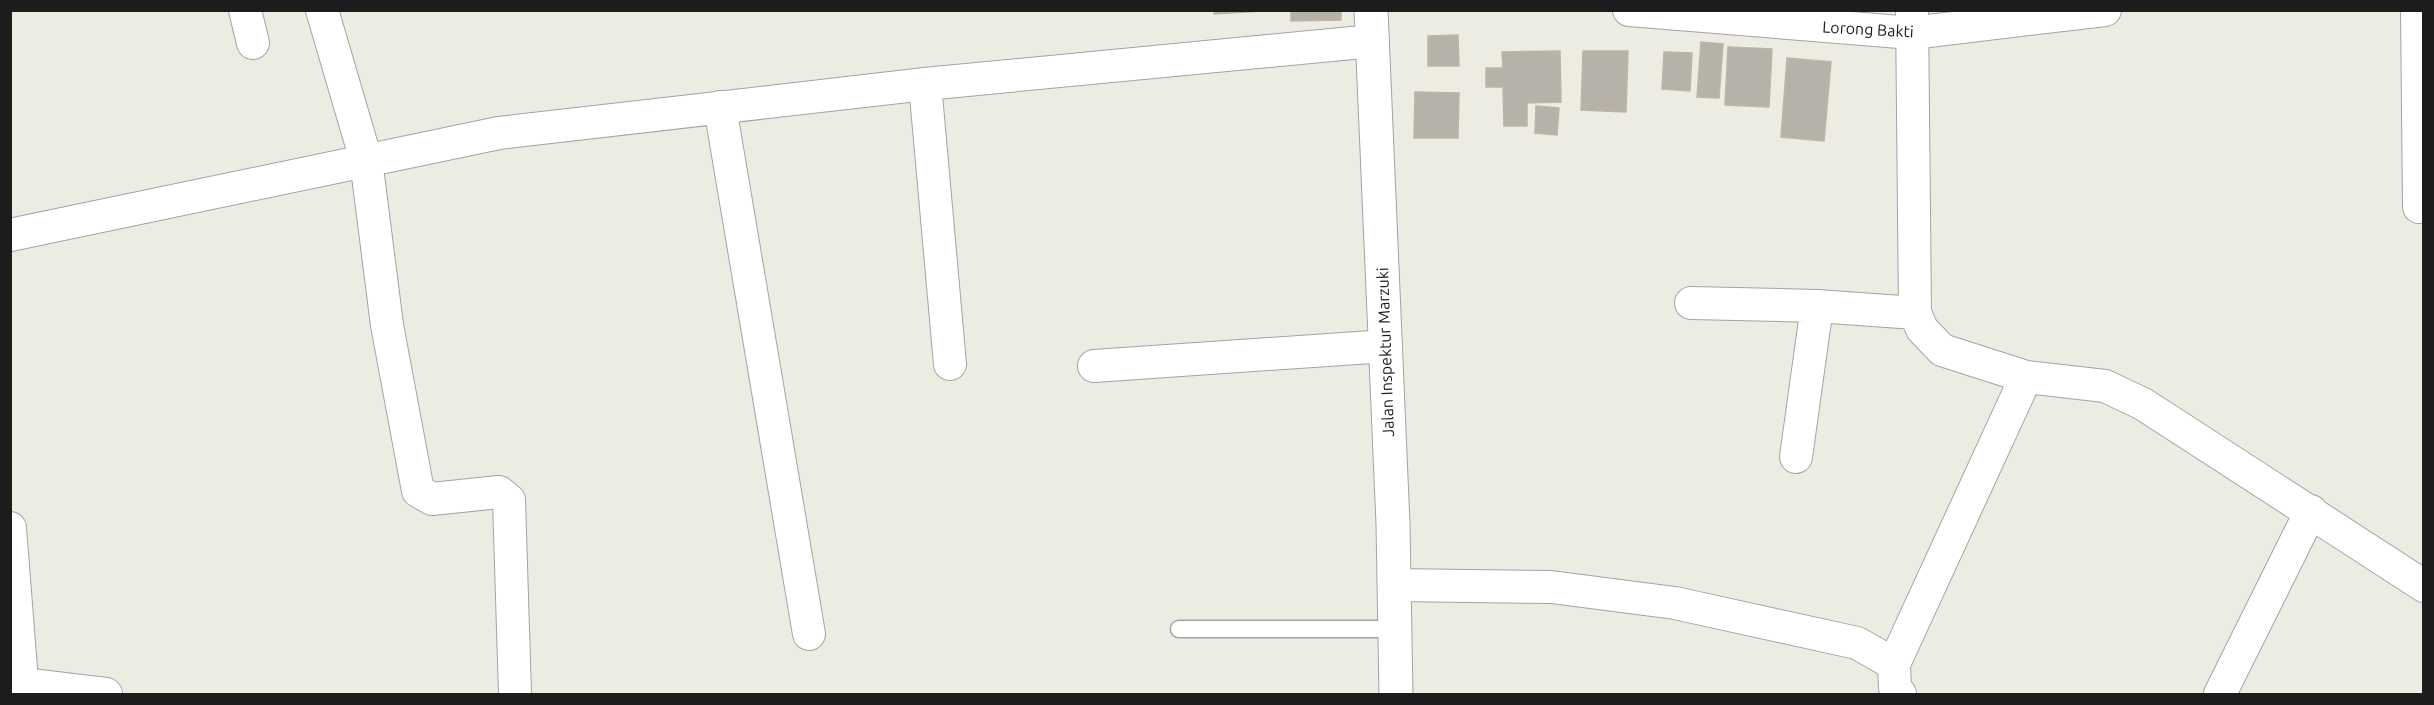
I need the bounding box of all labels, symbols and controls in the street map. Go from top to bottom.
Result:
street label: Lorong Bakti [1822,18,1914,40]
street label: Jalan Inspektur Marzuki [1373,267,1397,437]

